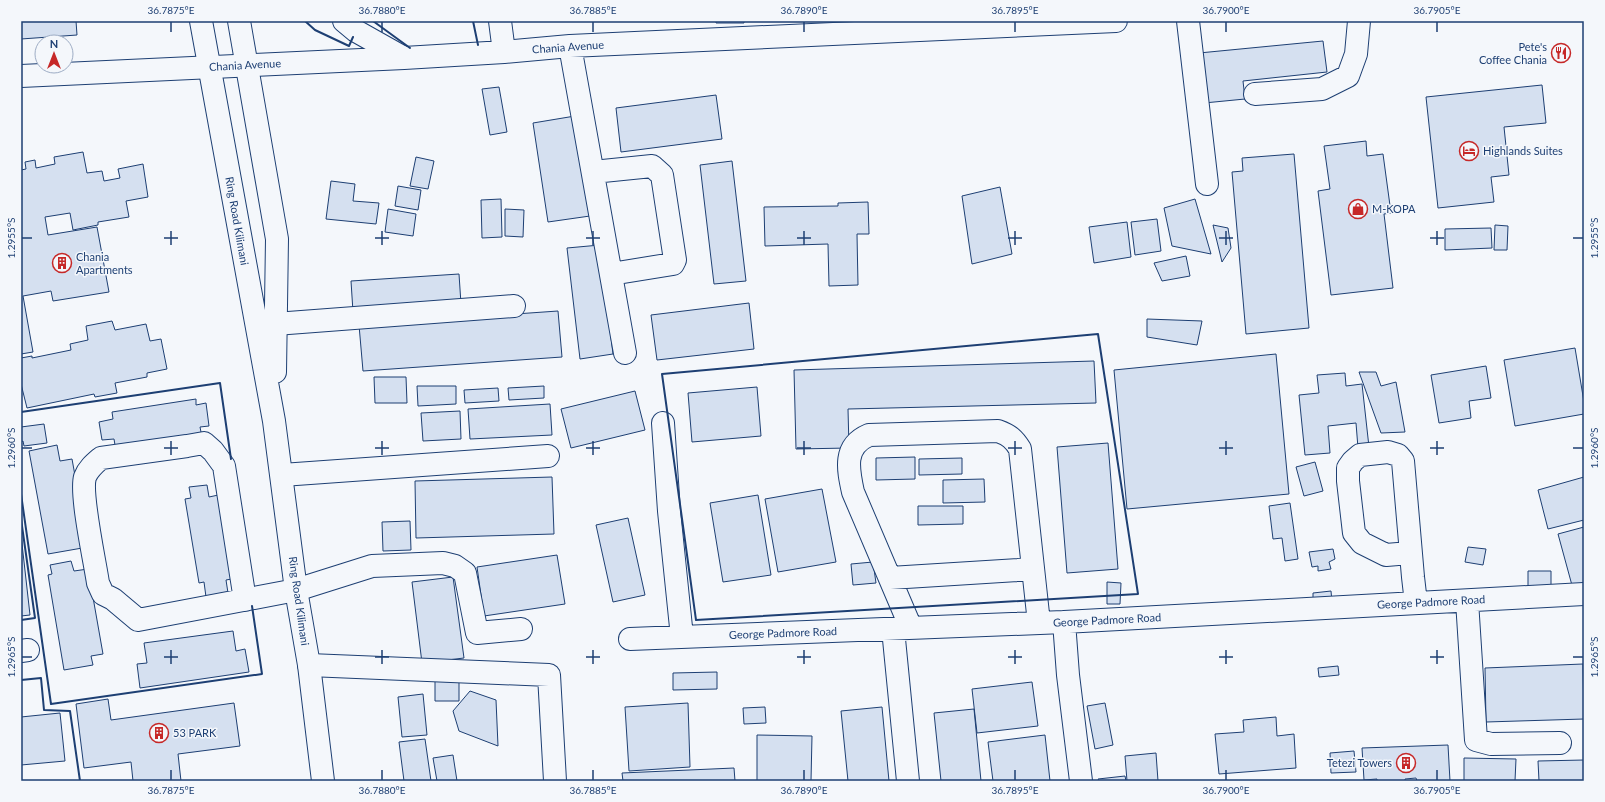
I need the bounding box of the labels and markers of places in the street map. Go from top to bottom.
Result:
place label: Pete's Coffee Chania [1479,40,1547,66]
restaurant icon: Pete's Coffee Chania [1550,42,1572,64]
hotel icon: Highlands Suites [1458,140,1480,162]
place label: Highlands Suites [1483,144,1563,157]
shop icon: M-KOPA [1347,198,1369,220]
place label: M-KOPA [1372,202,1416,215]
place label: Chania Apartments [76,250,133,276]
building icon: Chania Apartments [51,252,73,274]
building icon: 53 PARK [148,722,170,744]
place label: 53 PARK [173,726,217,739]
building icon: Tetezi Towers [1395,752,1417,774]
place label: Tetezi Towers [1327,756,1392,769]

